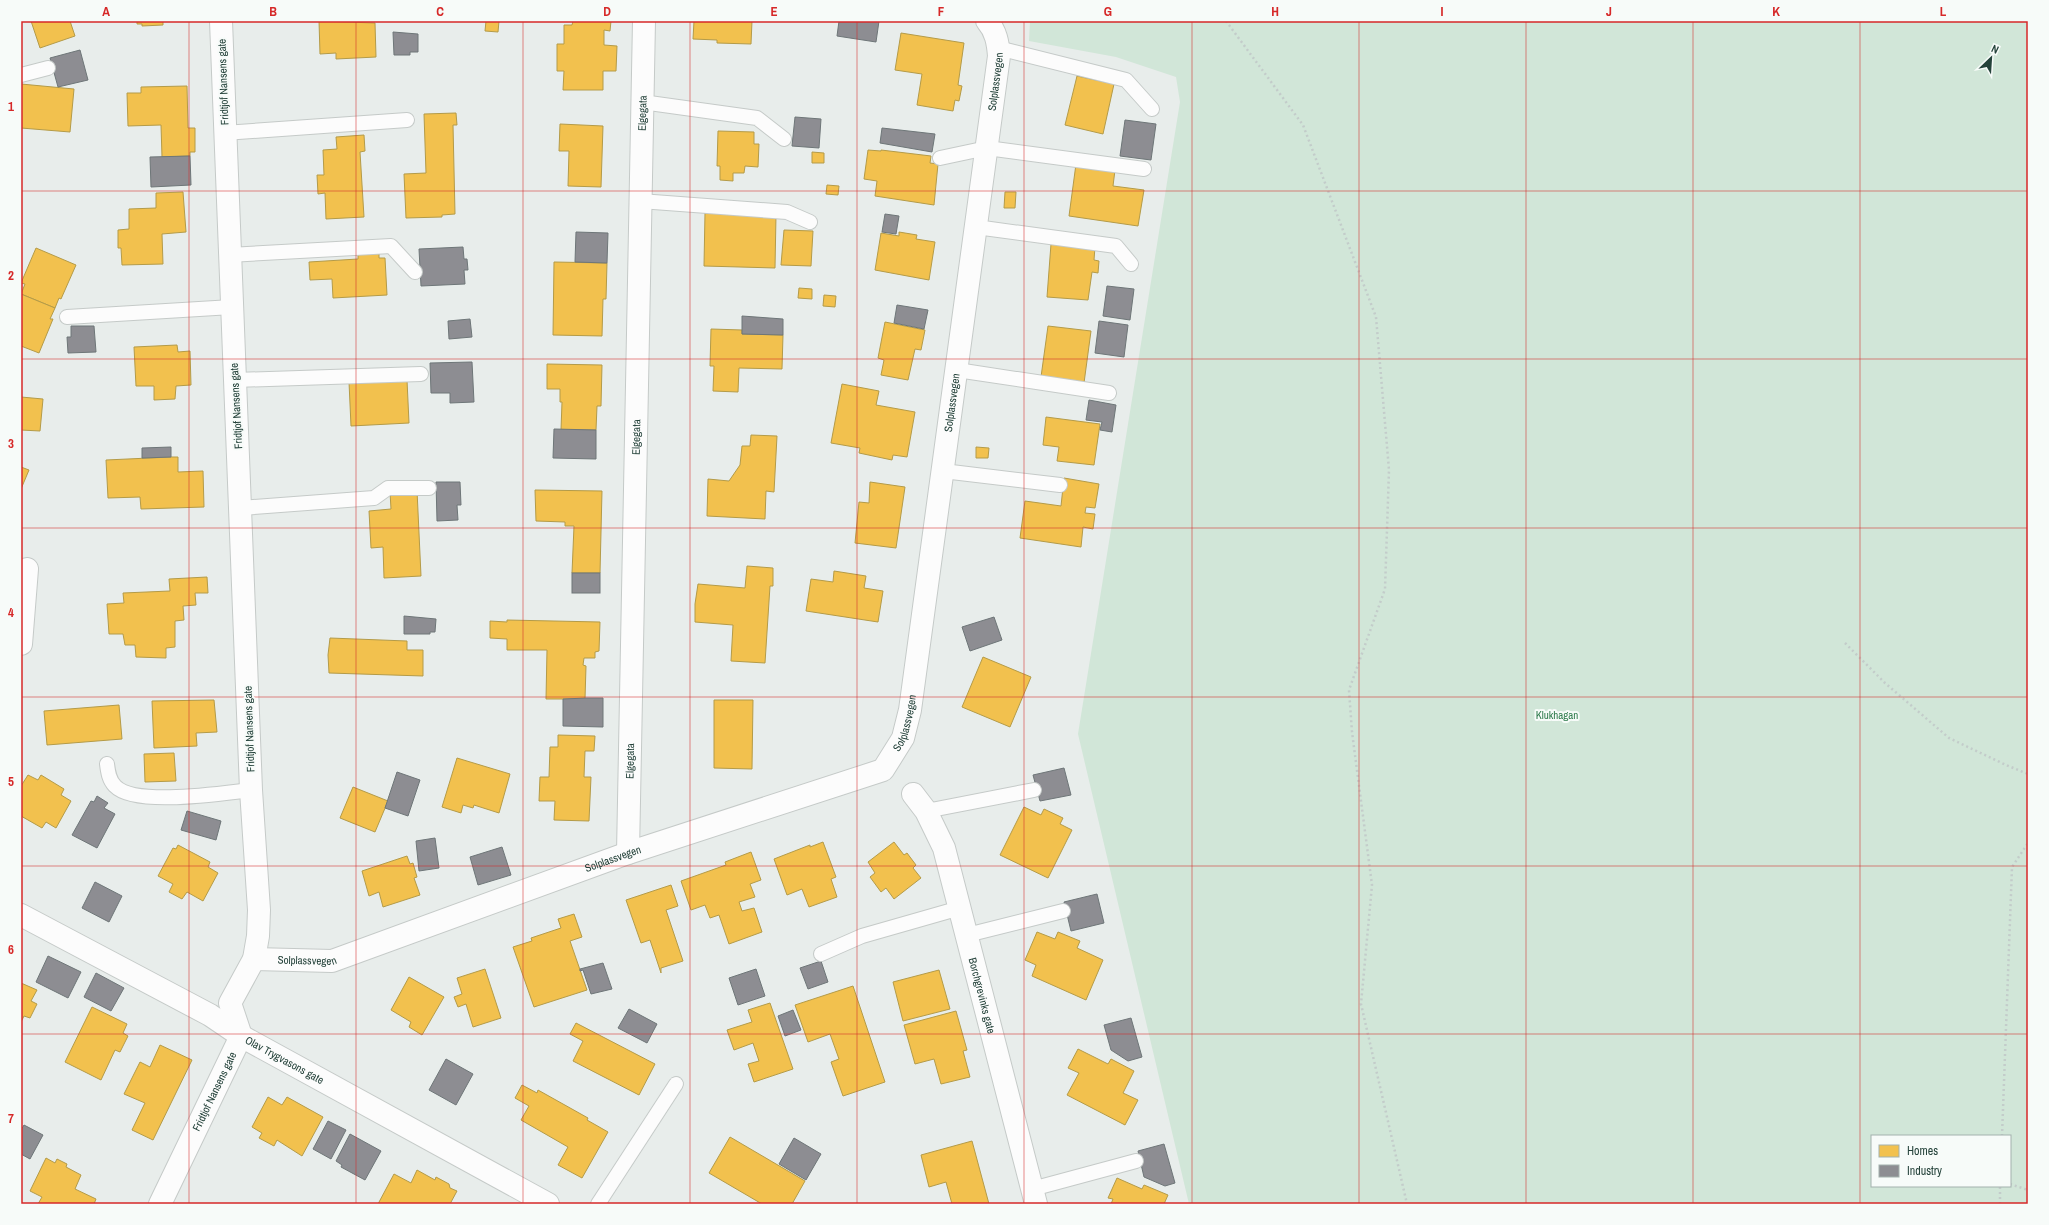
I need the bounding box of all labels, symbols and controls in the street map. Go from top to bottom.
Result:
text: A [102,3,110,20]
text: B [269,3,277,20]
text: C [436,3,444,20]
text: D [603,3,611,20]
text: E [770,3,778,20]
text: F [938,3,945,20]
text: G [1104,3,1112,20]
text: H [1271,3,1279,20]
text: I [1441,3,1444,20]
text: J [1606,3,1612,20]
text: K [1772,3,1780,20]
text: L [1940,3,1947,20]
north arrow [1971,38,2011,78]
street label: Fridtjof Nansens gate [214,39,232,125]
text: N [1989,41,2001,57]
street label: Solplassvegen [985,52,1006,112]
street label: Elgegata [635,95,650,131]
text: 1 [8,98,14,115]
text: 2 [8,267,14,284]
street label: Fridtjof Nansens gate [227,363,245,449]
street label: Solplassvegen [941,373,963,433]
street label: Elgegata [629,419,643,455]
text: 3 [8,435,14,452]
text: 4 [8,604,14,621]
street label: Fridtjof Nansens gate [240,686,258,772]
street label: Solplassvegen [889,694,919,754]
park label: Klukhagan [1536,708,1578,722]
street label: Elgegata [622,743,637,779]
text: 5 [8,773,14,790]
street label: Solplassvegen [583,842,643,875]
text: 6 [8,941,14,958]
street label: Solplassvegen [277,953,339,968]
street label: Borchgrevinks gate [966,956,999,1035]
street label: Olav Trygvasons gate [243,1033,326,1087]
street label: Fridtjof Nansens gate [189,1049,239,1133]
text: 7 [8,1110,14,1127]
legend [1871,1135,2011,1187]
text: Homes [1907,1143,1938,1159]
text: Industry [1907,1163,1942,1179]

